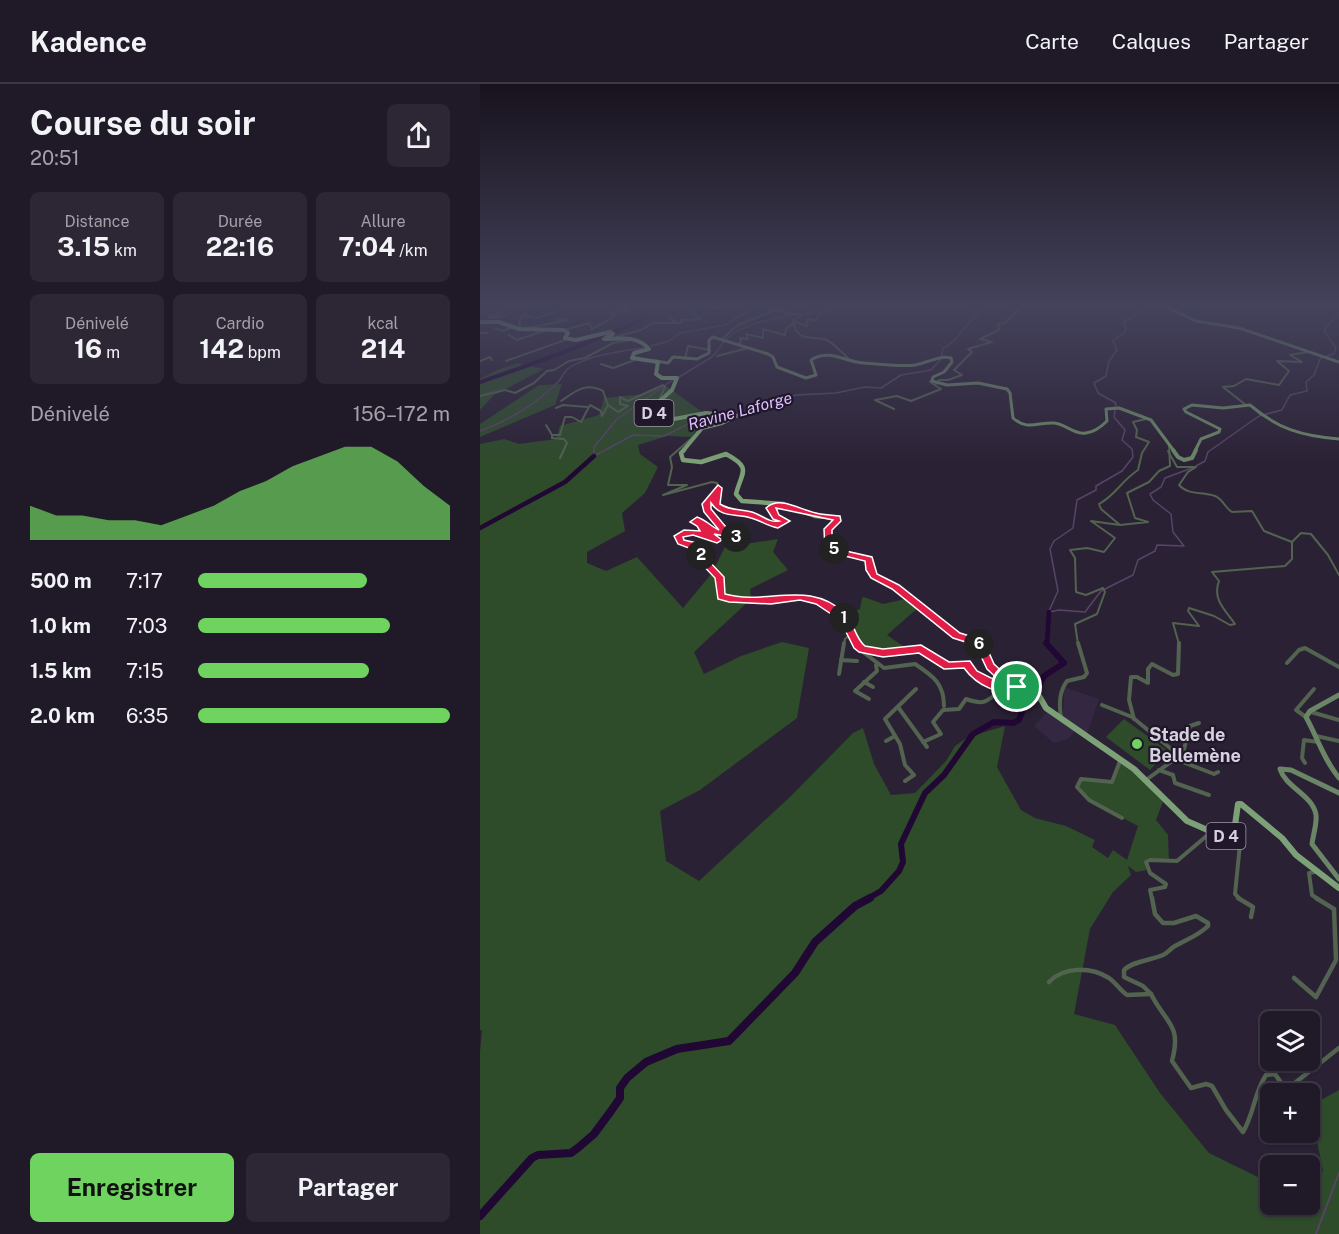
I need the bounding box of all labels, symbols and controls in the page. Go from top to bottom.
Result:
text: Kadence [30,25,147,58]
text: Carte [1025,29,1079,54]
text: Calques [1112,29,1191,54]
text: Partager [1224,29,1309,54]
text: Course du soir [30,104,256,142]
button: share [387,104,450,167]
text: 20:51 [30,146,80,170]
text: Distance [65,212,129,231]
text: Durée [218,212,262,231]
text: Allure [360,212,406,231]
text: 3.15 [57,231,110,262]
text: 22:16 [206,231,274,262]
text: 7:04 [338,231,395,262]
text: km [110,241,137,260]
text: /km [395,241,428,260]
text: Dénivelé [65,314,129,333]
text: Cardio [216,314,264,333]
text: kcal [368,314,398,333]
text: 16 [74,333,102,364]
text: 142 [199,333,244,364]
text: 214 [361,333,405,364]
text: m [102,343,120,362]
text: bpm [244,343,281,362]
water label: Ravine Laforge [686,388,794,434]
road number: D 4 [634,400,674,426]
text: Dénivelé [30,402,110,426]
text: 156–172 m [353,402,450,426]
pin: 3 [721,522,751,552]
text: 3 [731,527,741,546]
pin: 5 [819,534,849,564]
text: 5 [829,539,839,558]
pin: 2 [686,540,716,570]
text: 2 [696,545,706,564]
text: 500 m [30,569,92,593]
text: 7:17 [126,569,163,593]
pin: 1 [829,603,859,633]
text: 1 [841,608,847,627]
text: 1.0 km [30,614,91,638]
text: 7:03 [126,614,167,638]
pin: 6 [964,629,994,659]
text: 6 [974,634,984,653]
text: 1.5 km [30,659,91,683]
text: 7:15 [126,659,163,683]
pin [991,661,1042,712]
icon: arrive [1000,670,1033,703]
text: 2.0 km [30,704,95,728]
text: 6:35 [126,704,168,728]
place label: Stade de Bellemène [1149,724,1241,766]
marker: Stade de Bellemène [1130,737,1144,751]
road number: D 4 [1206,823,1246,849]
map controls [1260,1011,1320,1215]
button: layers [1260,1011,1320,1071]
button: + [1260,1083,1320,1143]
button: Enregistrer [30,1153,234,1222]
button: Partager [246,1153,450,1222]
button: − [1260,1155,1320,1215]

